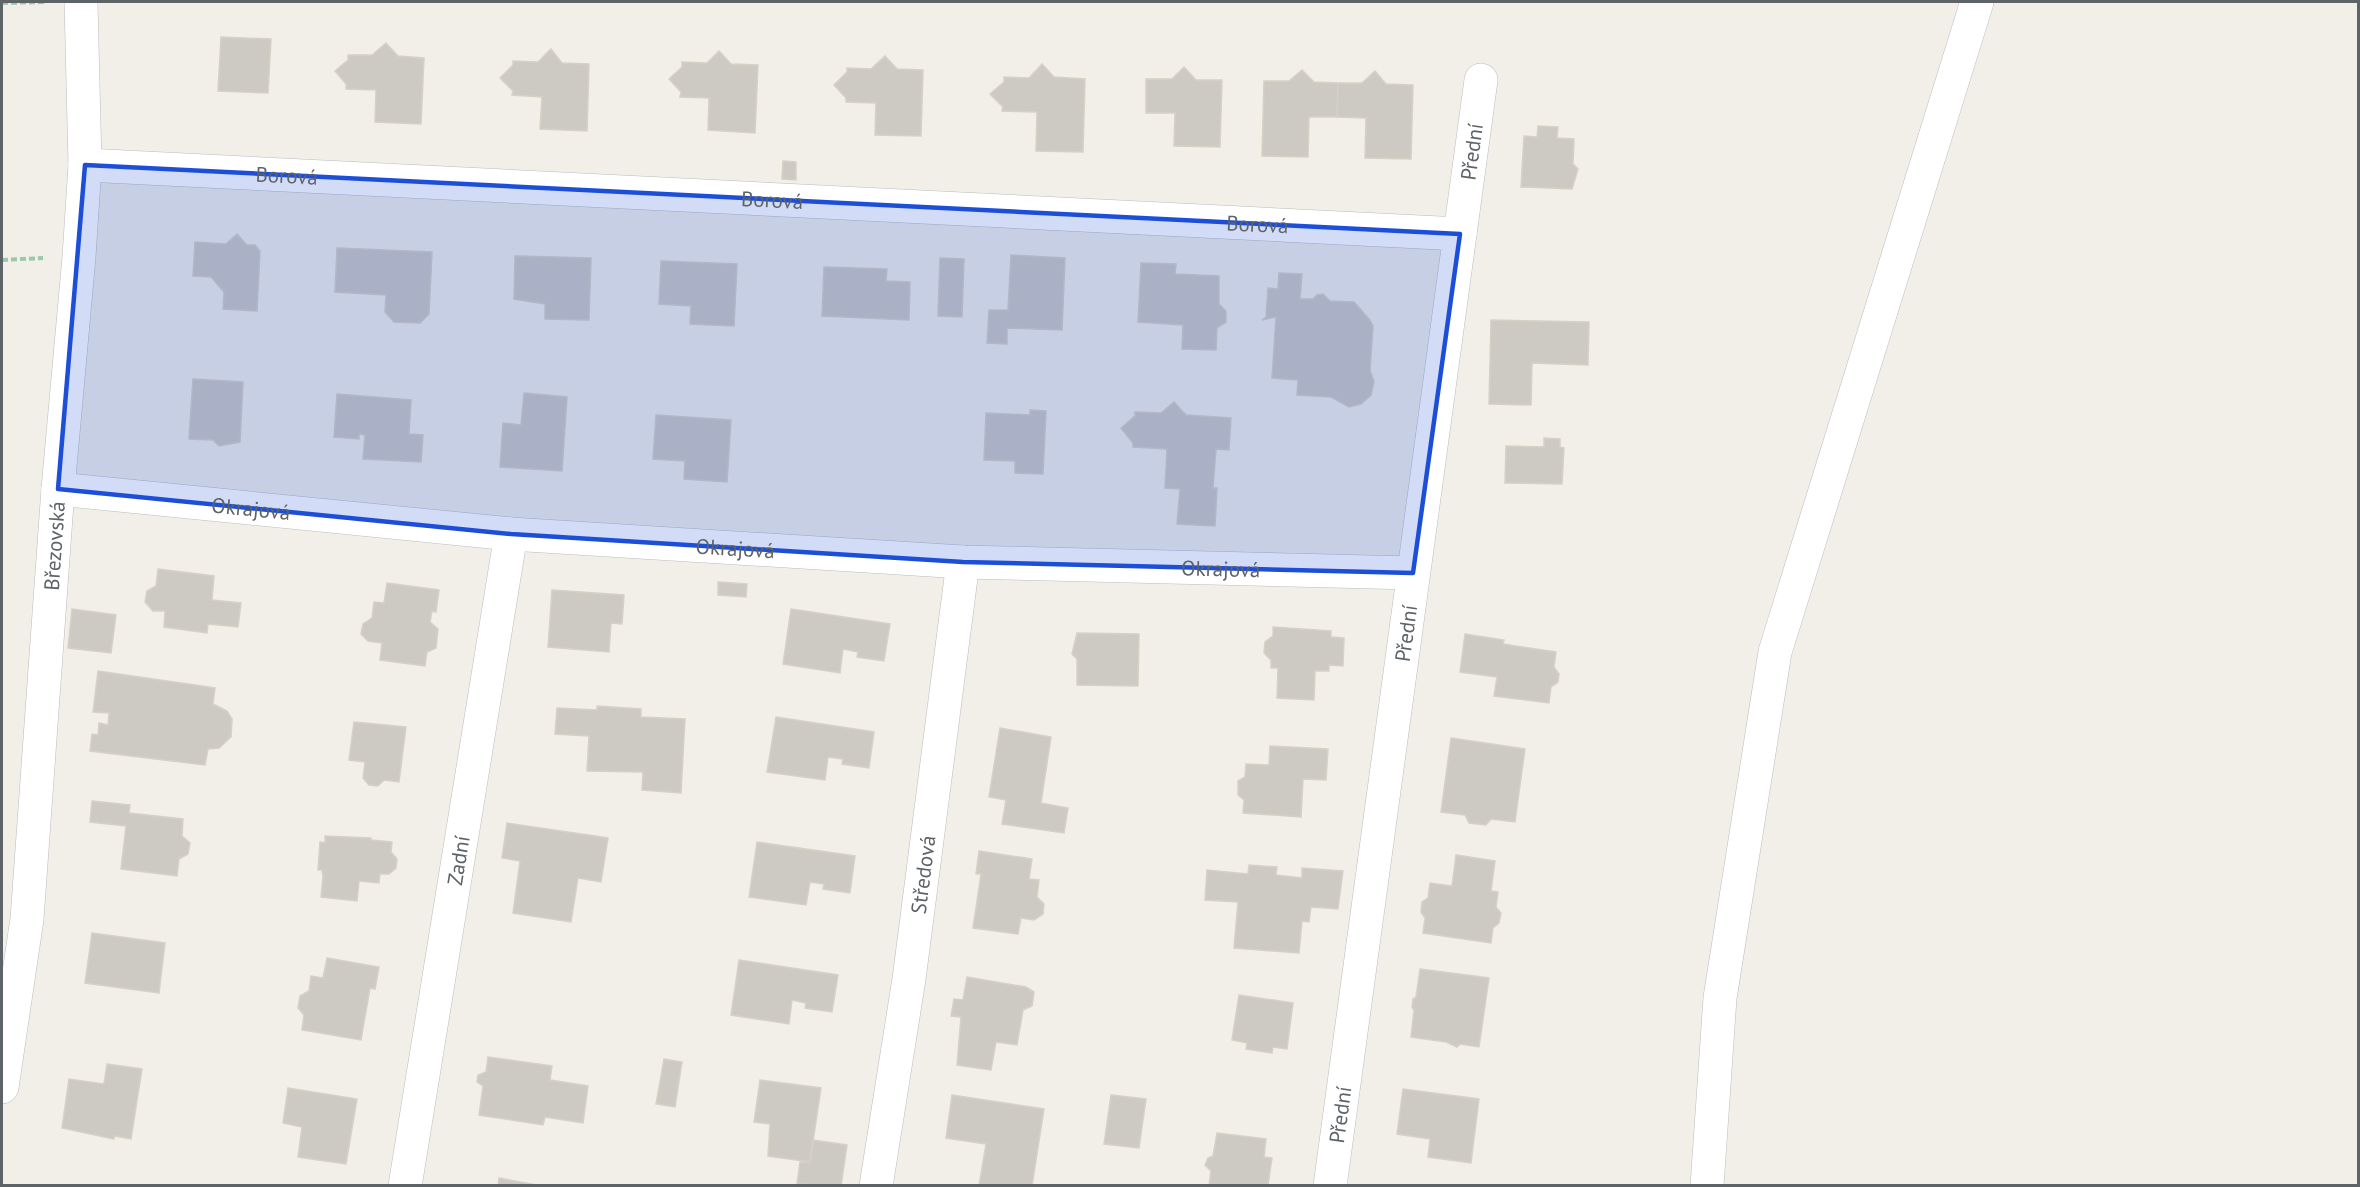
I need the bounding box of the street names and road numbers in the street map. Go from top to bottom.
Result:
street label: Přední [1454,121,1489,182]
street label: Borová [255,160,319,190]
street label: Borová [740,184,804,215]
street label: Borová [1226,209,1289,239]
street label: Okrajová [210,491,292,526]
street label: Březovská [37,500,71,591]
street label: Okrajová [695,532,776,564]
street label: Okrajová [1181,554,1261,583]
street label: Přední [1388,603,1423,663]
street label: Zadní [441,833,475,887]
street label: Středová [904,834,941,915]
street label: Přední [1322,1084,1357,1145]

